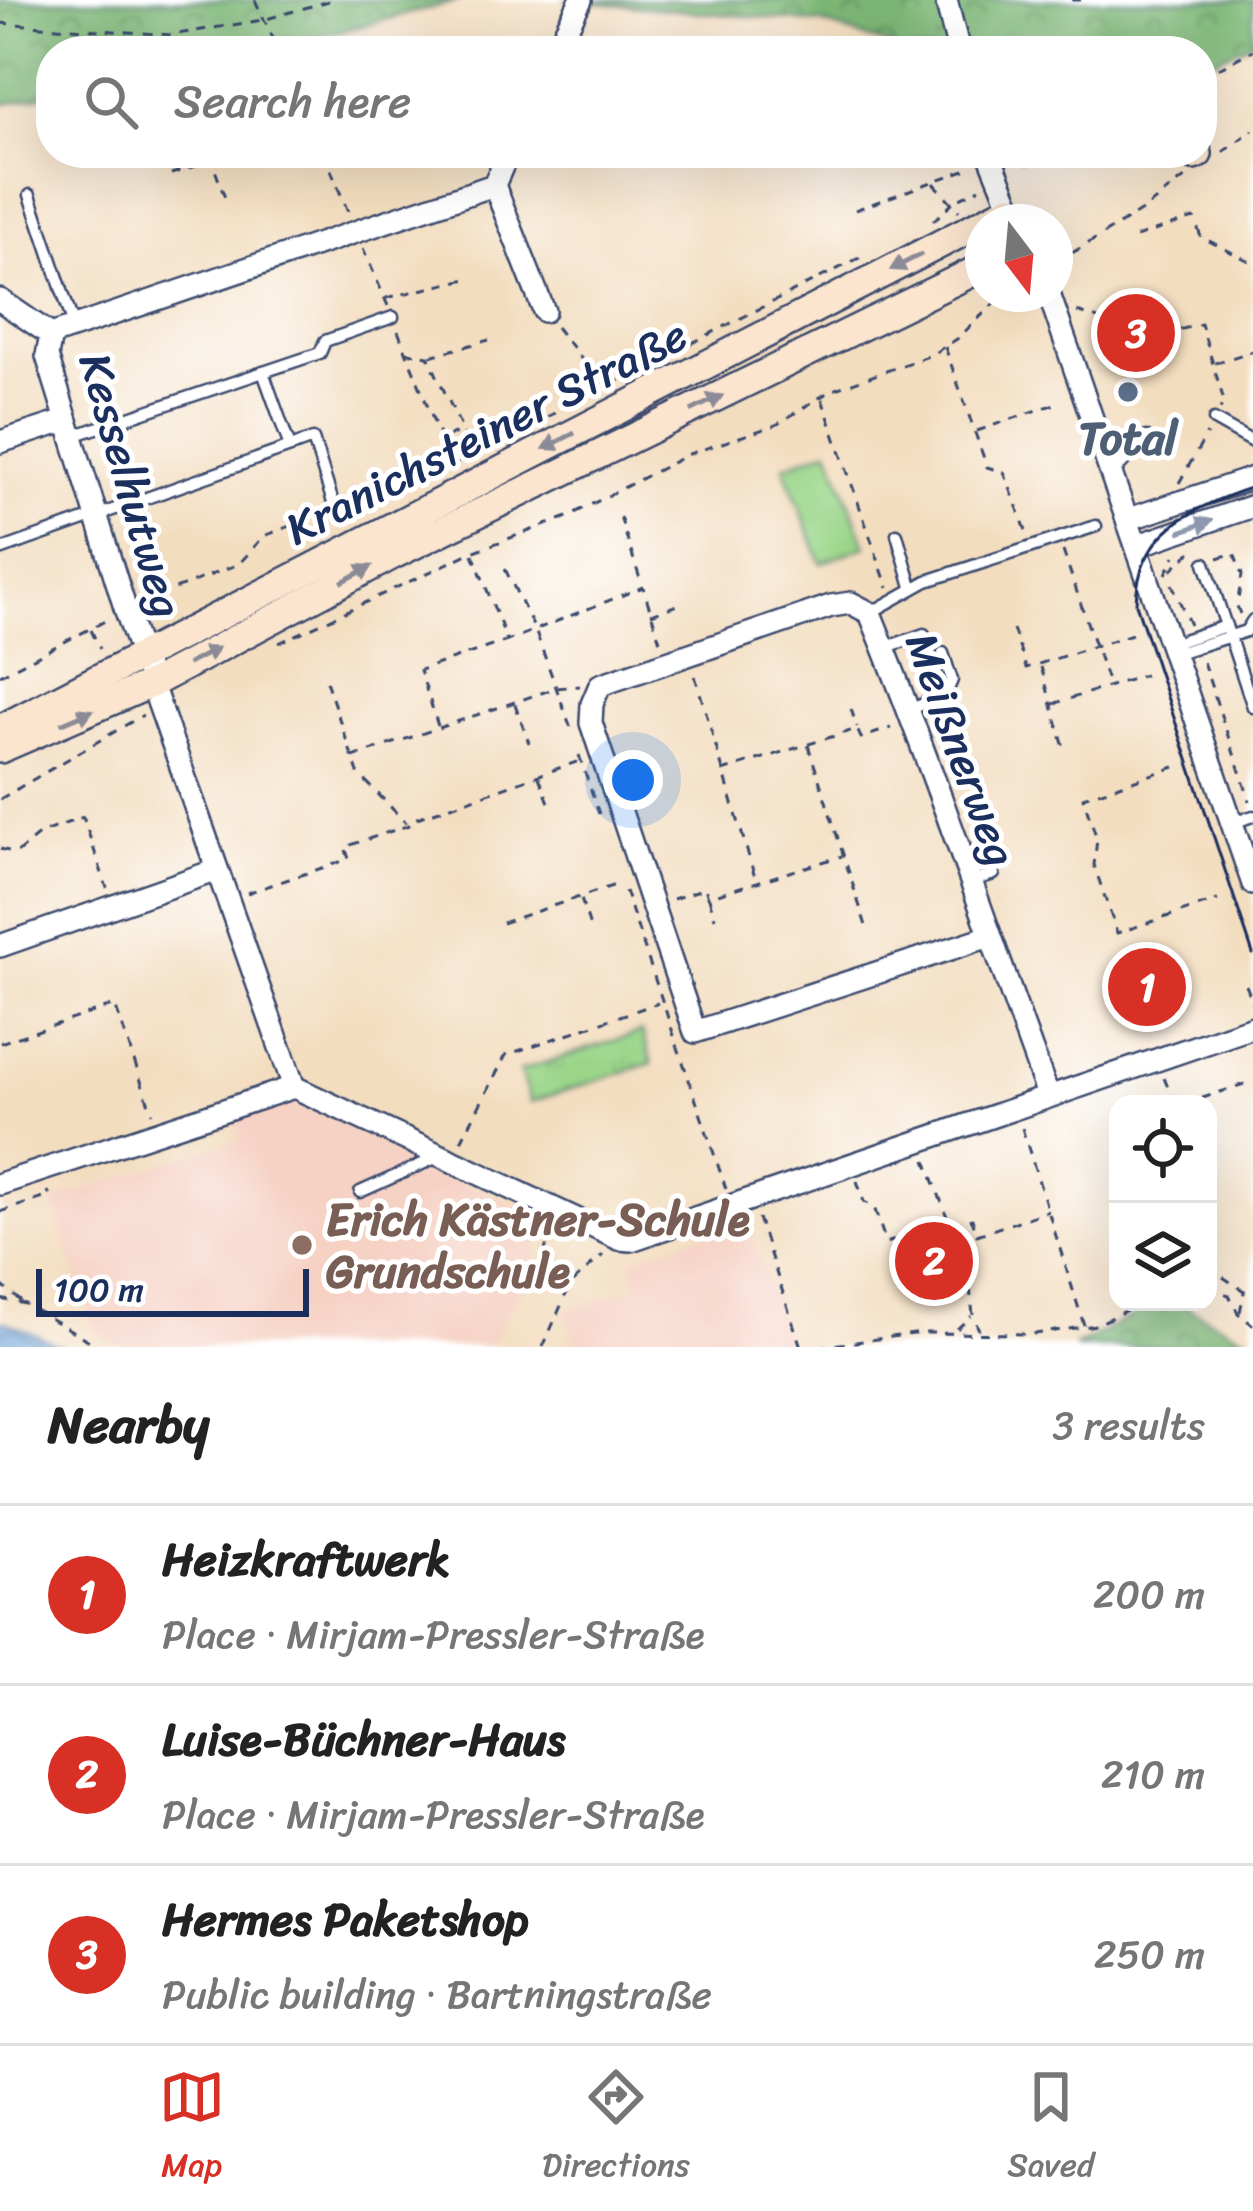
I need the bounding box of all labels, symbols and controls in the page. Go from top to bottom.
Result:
search box [36,36,1217,168]
text: Search here [174,62,411,142]
icon: search [78,69,144,135]
north arrow [965,204,1073,312]
one-way arrow [889,251,923,271]
pin: 3 [1097,288,1175,378]
street label: Kranichsteiner Straße [271,296,702,568]
street label: Kesselhutweg [55,343,207,627]
marker: Total [1115,379,1141,405]
one-way arrow [690,393,725,413]
place label: Total [1079,399,1180,479]
one-way arrow [542,430,577,450]
one-way arrow [1178,516,1214,534]
one-way arrow [340,564,375,585]
street label: Meißnerweg [882,621,1040,878]
one-way arrow [186,646,221,667]
one-way arrow [60,706,95,726]
your location [603,750,663,810]
pin: 1 [1108,942,1186,1032]
map controls [1109,1095,1217,1311]
button: locate [1109,1095,1217,1203]
place label: Erich Kästner-Schule Grundschule [326,1180,750,1312]
button: layers [1109,1203,1217,1311]
pin: 2 [895,1216,973,1306]
marker: Erich Kästner-Schule Grundschule [289,1232,315,1258]
text: 100 m [54,1261,144,1319]
scale bar [36,1263,309,1316]
text: Nearby [48,1380,209,1470]
text: 3 results [1052,1391,1205,1460]
text: Heizkraftwerk [162,1520,450,1600]
text: 1 [79,1560,95,1629]
text: 200 m [1093,1560,1205,1629]
text: Place · Mirjam-Pressler-Straße [162,1600,705,1669]
text: Luise-Büchner-Haus [162,1700,565,1780]
text: 2 [76,1740,98,1809]
text: 210 m [1101,1740,1205,1809]
text: Place · Mirjam-Pressler-Straße [162,1780,705,1849]
text: Hermes Paketshop [162,1880,529,1960]
text: 3 [76,1920,98,1989]
text: 250 m [1094,1920,1205,1989]
text: Public building · Bartningstraße [162,1960,712,2029]
tab: Map [159,2064,225,2194]
tab: Directions [542,2064,690,2194]
tab: Saved [1007,2064,1094,2194]

